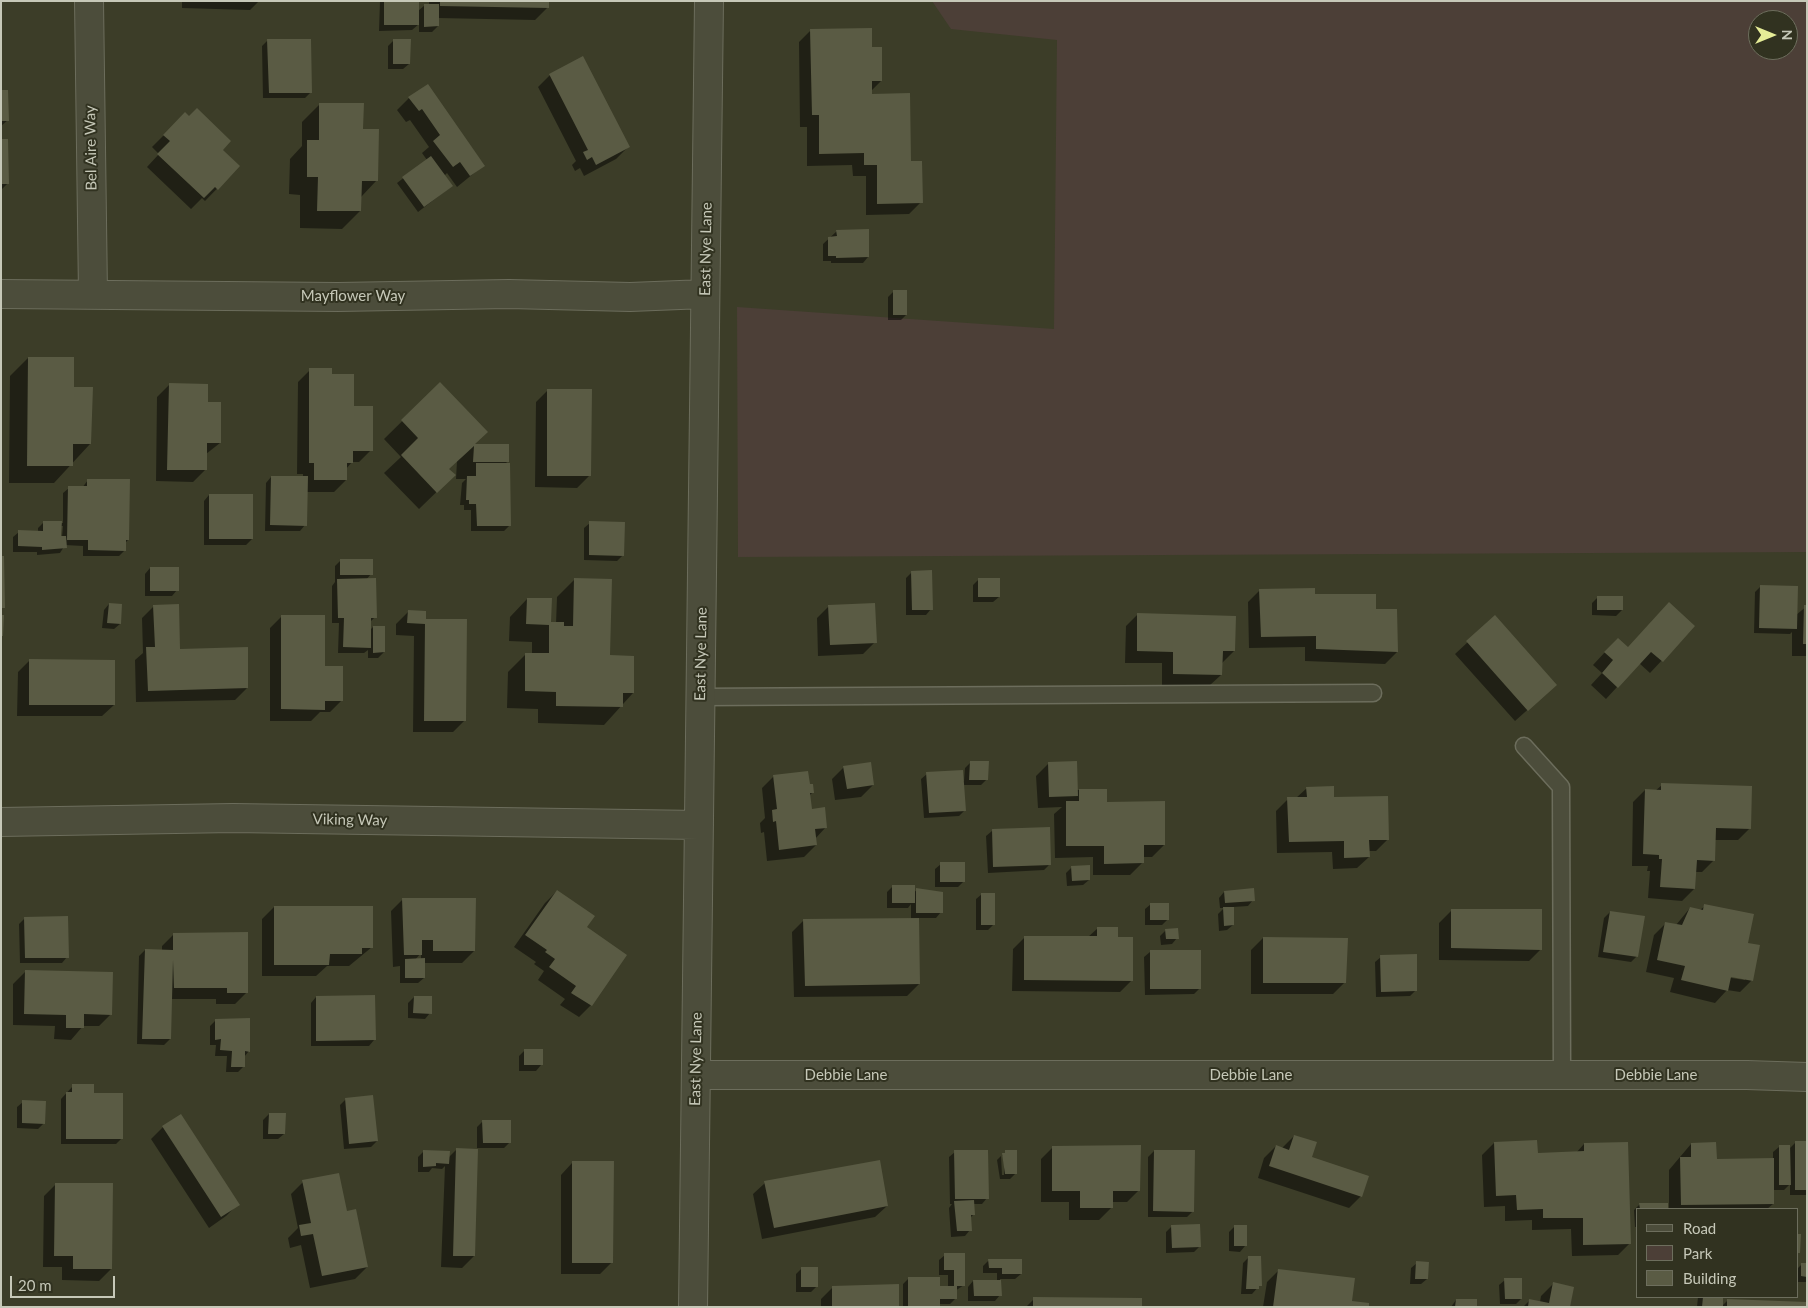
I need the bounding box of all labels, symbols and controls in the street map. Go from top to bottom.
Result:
north arrow [1748,10,1798,60]
text: N [1779,30,1796,40]
street label: Bel Aire Way [81,105,101,191]
street label: East Nye Lane [696,202,716,296]
street label: Mayflower Way [301,287,405,305]
street label: East Nye Lane [691,607,711,701]
street label: Viking Way [313,810,387,830]
street label: East Nye Lane [686,1012,706,1106]
street label: Debbie Lane [805,1066,887,1084]
street label: Debbie Lane [1210,1066,1292,1084]
street label: Debbie Lane [1615,1066,1697,1084]
legend [1636,1208,1798,1298]
text: Road [1683,1219,1716,1237]
text: Park [1683,1244,1712,1262]
scale bar [12,1266,118,1298]
text: Building [1683,1269,1736,1287]
text: 20 m [18,1276,52,1294]

